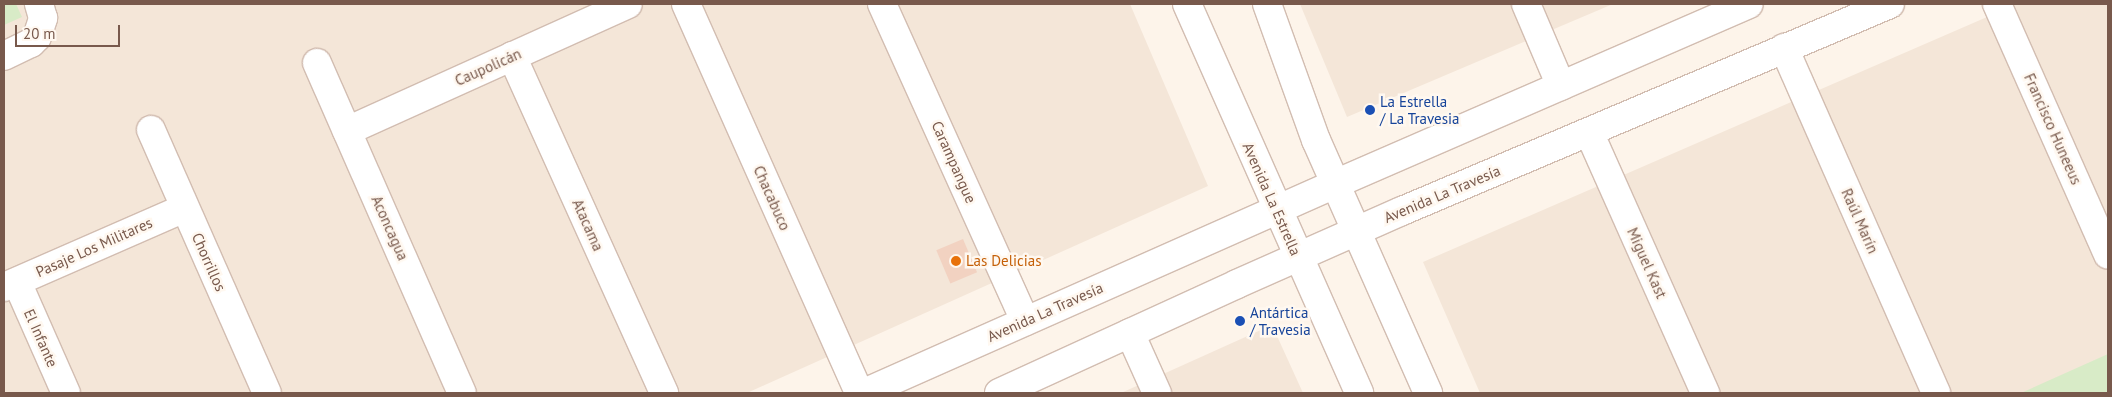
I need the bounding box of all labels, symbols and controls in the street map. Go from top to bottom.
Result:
scale bar [18,15,122,47]
text: 20 m [23,24,56,43]
street label: Caupolicán [452,44,524,90]
street label: Francisco Huneeus [2020,71,2086,187]
place label: La Estrella / La Travesia [1380,92,1460,127]
marker: La Estrella / La Travesia [1364,104,1376,116]
street label: Carampangue [928,118,980,206]
street label: Avenida La Estrella [1239,140,1305,258]
street label: Avenida La Travesía [1381,161,1503,227]
street label: Chacabuco [750,163,794,233]
street label: Raúl Marín [1838,186,1882,256]
street label: Aconcagua [368,193,412,263]
street label: Atacama [569,196,607,254]
street label: Pasaje Los Militares [33,213,155,281]
street label: Miguel Kast [1623,225,1671,301]
street label: Chorrillos [188,230,230,294]
place label: Las Delicias [966,252,1042,270]
marker: Las Delicias [950,255,962,267]
street label: Avenida La Travesía [984,278,1106,346]
place label: Antártica / Travesia [1250,303,1311,338]
street label: El Infante [20,306,62,370]
marker: Antártica / Travesia [1234,315,1246,327]

